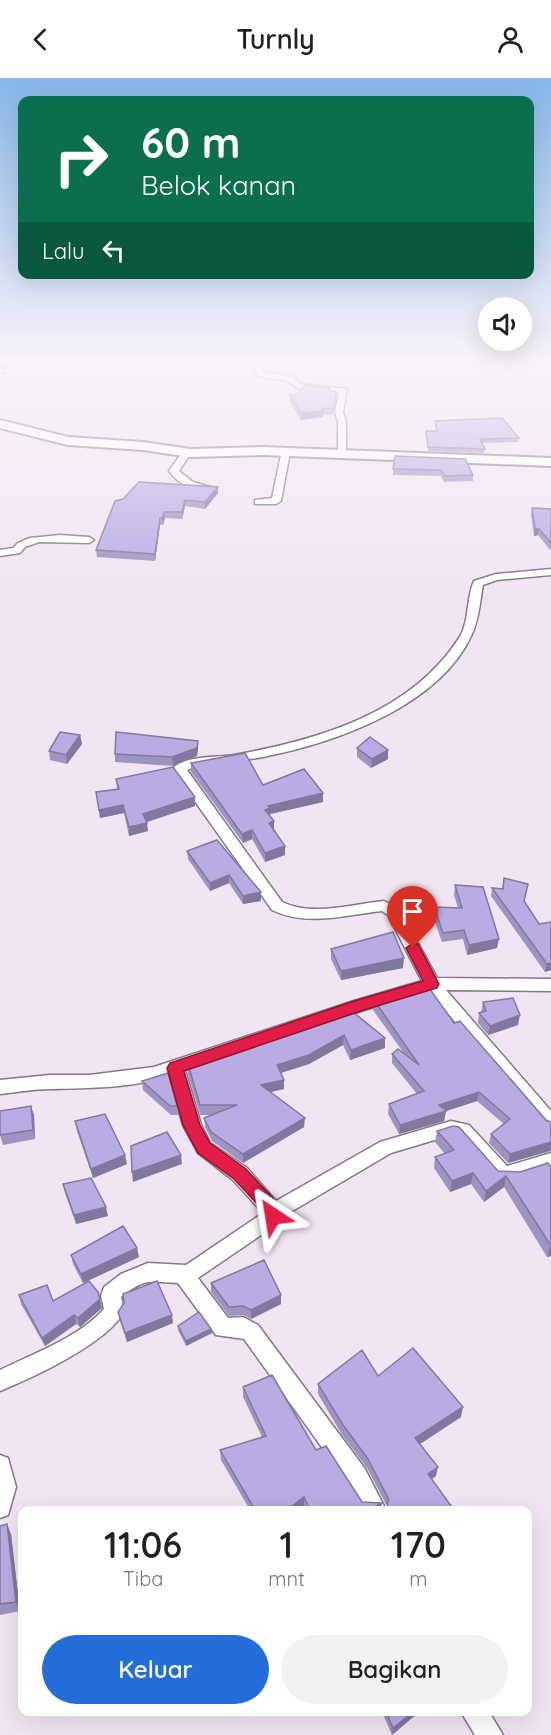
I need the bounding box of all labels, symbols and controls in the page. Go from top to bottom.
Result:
text: Turnly [236,22,315,56]
icon: back [24,23,57,56]
icon: person [494,23,527,56]
text: 60 m [141,116,241,169]
icon: right [42,120,120,198]
text: Belok kanan [141,168,296,202]
icon: left [97,234,130,267]
text: Lalu [42,237,85,265]
map controls [478,297,532,351]
button: sound [478,297,532,351]
pin [387,886,438,948]
icon: arrive [396,895,429,928]
position arrow [241,1184,305,1248]
text: 11:06 [104,1522,182,1567]
text: 1 [280,1522,293,1567]
text: 170 [391,1522,446,1567]
text: Tiba [123,1566,163,1591]
text: mnt [268,1566,305,1591]
text: m [409,1566,427,1591]
button: Keluar [42,1635,269,1704]
button: Bagikan [281,1635,508,1704]

